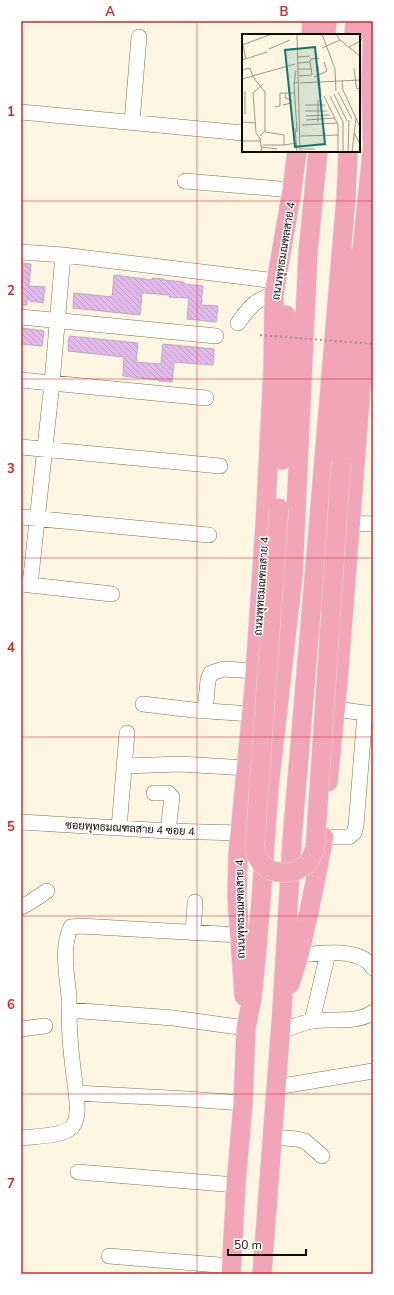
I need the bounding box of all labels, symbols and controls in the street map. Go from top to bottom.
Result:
text: A [105,3,115,21]
text: B [280,3,289,21]
inset map [242,34,360,152]
text: 1 [7,103,15,121]
street label: ถนนพุทธมณฑลสาย 4 [268,201,300,301]
text: 2 [7,282,15,300]
text: 3 [7,460,15,478]
street label: ถนนพุทธมณฑลสาย 4 [251,536,273,636]
text: 4 [7,639,15,657]
text: 5 [7,818,15,836]
street label: ซอยพุทธมณฑลสาย 4 ซอย 4 [65,818,196,840]
street label: ถนนพุทธมณฑลสาย 4 [232,859,250,959]
text: 6 [7,996,15,1014]
text: 7 [7,1175,15,1193]
scale bar [228,1231,306,1257]
text: 50 m [234,1237,262,1253]

